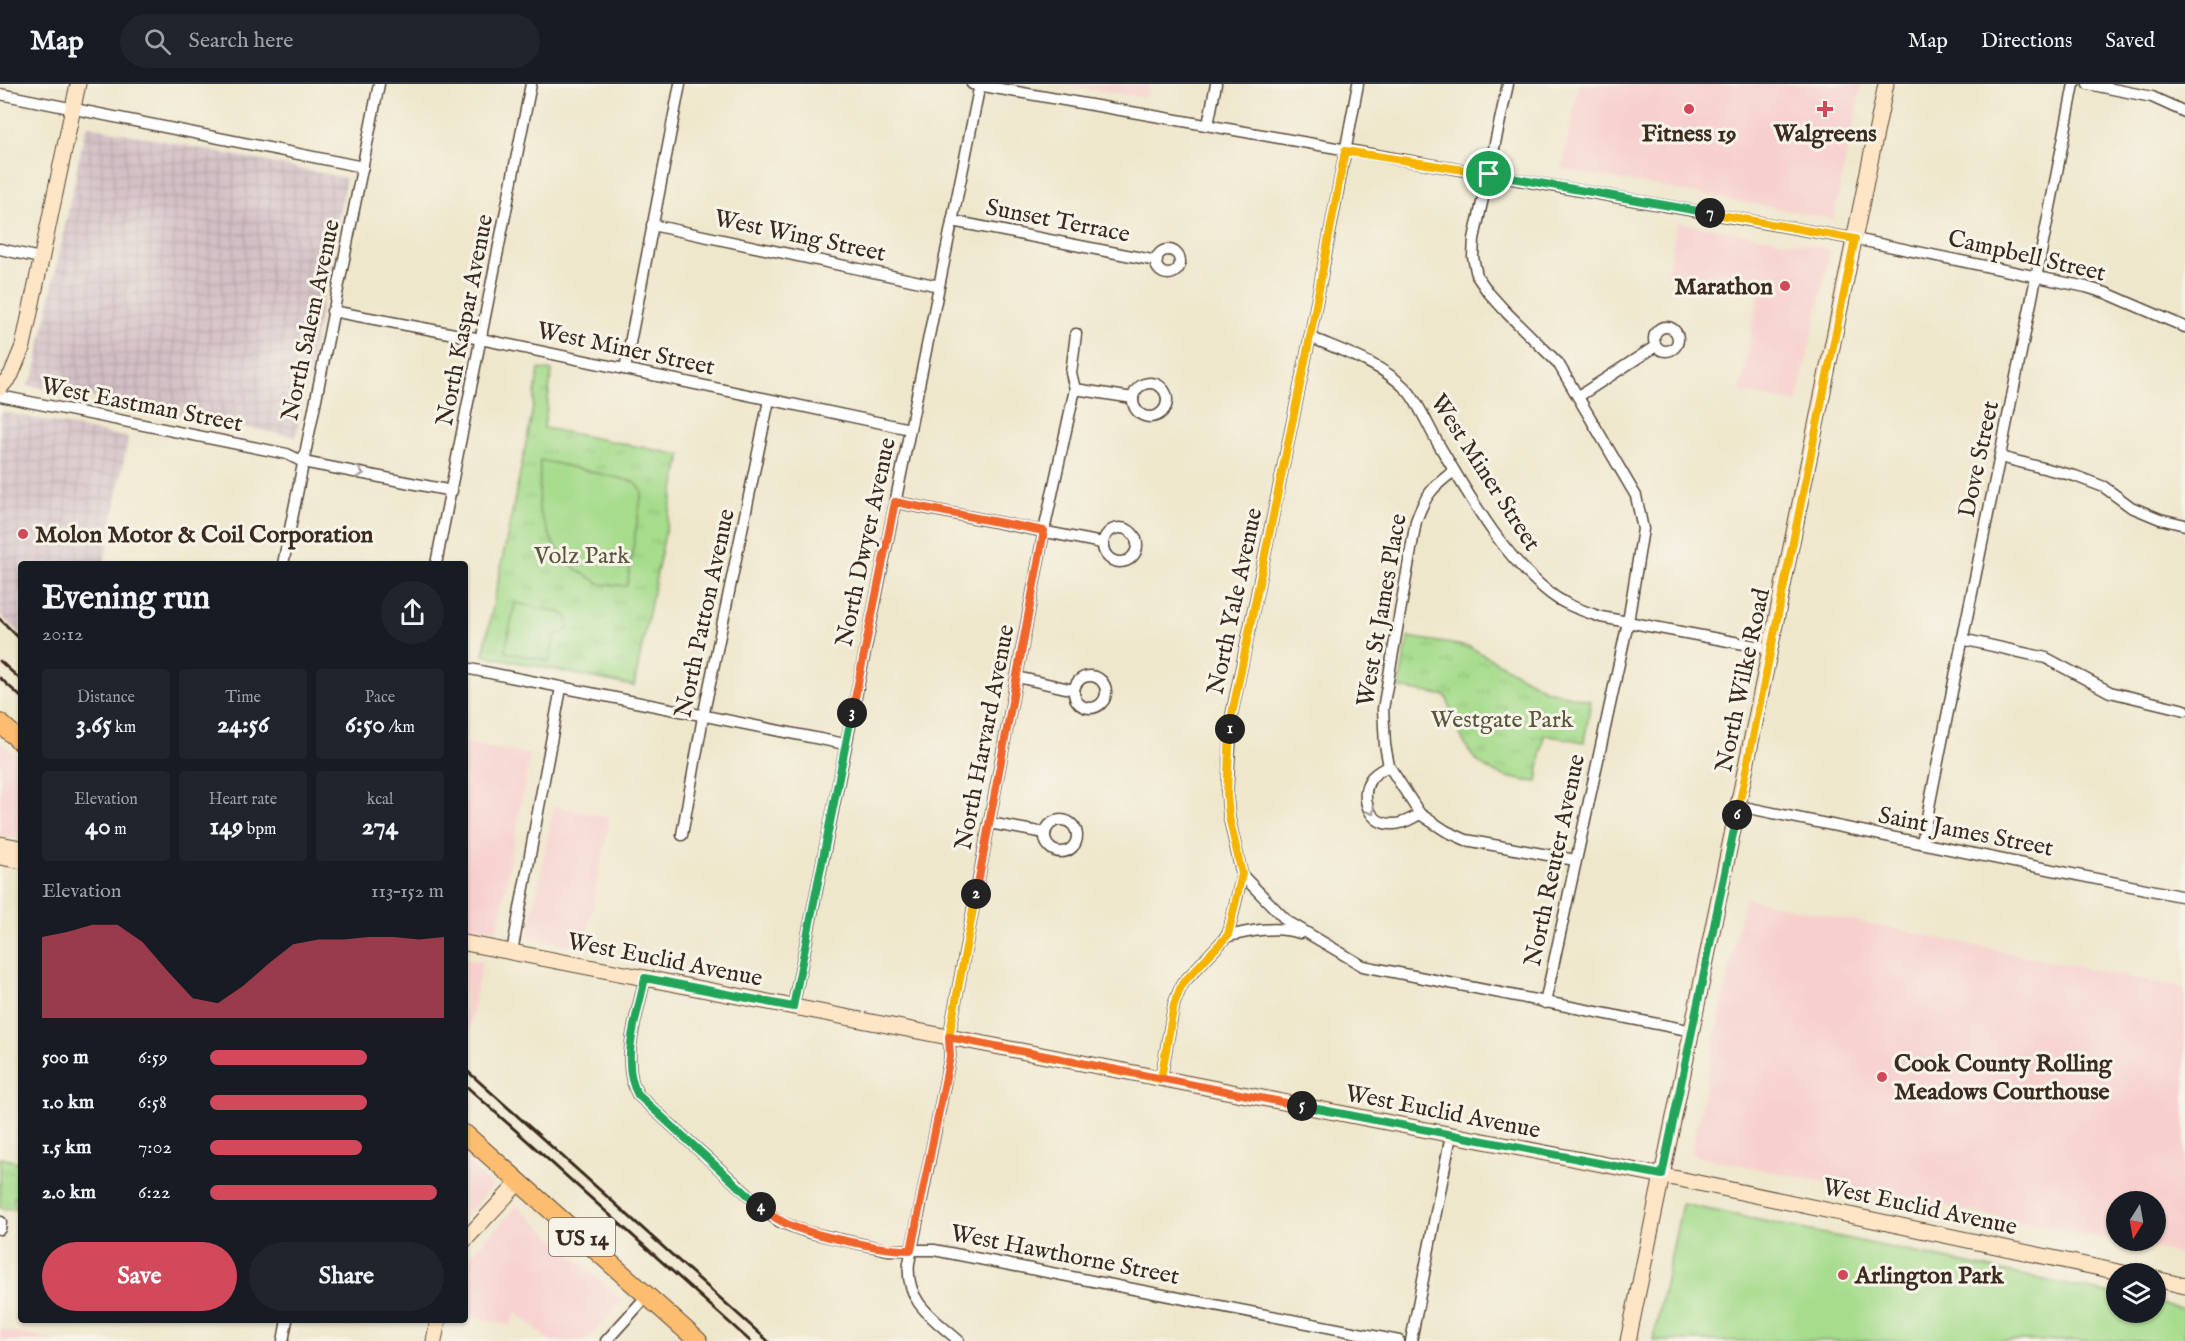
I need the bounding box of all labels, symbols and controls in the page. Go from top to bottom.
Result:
search box [120,14,540,68]
text: Map [30,24,84,59]
icon: search [141,25,174,58]
text: Search here [189,27,293,55]
text: Map [1908,28,1948,55]
text: Directions [1981,28,2072,55]
text: Saved [2105,28,2155,55]
marker: Fitness 19 [1682,102,1696,116]
marker: Walgreens [1818,102,1832,116]
place label: Fitness 19 [1641,119,1737,150]
place label: Walgreens [1772,119,1877,150]
pin [1463,148,1514,199]
icon: arrive [1472,157,1505,190]
street label: Sunset Terrace [983,192,1132,251]
pin: 7 [1695,198,1725,228]
street label: West Wing Street [711,203,888,270]
text: 7 [1706,203,1714,223]
street label: North Kaspar Avenue [430,212,501,429]
street label: North Salem Avenue [275,217,348,424]
street label: Campbell Street [1945,223,2109,290]
place label: Marathon [1674,272,1773,303]
marker: Marathon [1778,279,1792,293]
street label: West Miner Street [534,315,717,383]
street label: West Eastman Street [38,371,245,440]
street label: West Miner Street [1422,388,1547,557]
street label: Dove Street [1952,398,2007,520]
street label: North Dwyer Avenue [829,435,904,650]
one-way arrow [355,466,365,479]
street label: North Yale Avenue [1201,505,1270,698]
street label: North Patton Avenue [668,506,743,721]
street label: West St James Place [1350,511,1415,709]
place label: Molon Motor & Coil Corporation [35,520,374,551]
marker: Molon Motor & Coil Corporation [16,527,30,541]
park label: Volz Park [533,541,630,572]
text: Evening run [42,578,210,620]
button: share [381,581,444,644]
street label: North Wilke Road [1709,585,1778,775]
text: 20:12 [42,622,83,647]
street label: North Harvard Avenue [948,622,1023,853]
text: Distance [77,688,135,708]
text: Time [225,688,261,708]
text: Pace [365,688,395,708]
pin: 3 [837,698,867,728]
text: 3 [849,703,855,723]
park label: Westgate Park [1431,705,1574,736]
text: 3.65 [76,708,112,741]
text: 24:56 [217,708,269,741]
text: 6:50 [345,708,385,741]
pin: 1 [1215,714,1245,744]
text: km [112,718,136,738]
text: /km [385,718,415,738]
text: 1 [1227,719,1233,739]
street label: North Reuter Avenue [1518,751,1593,969]
text: Elevation [74,790,138,810]
text: Heart rate [209,790,277,810]
text: kcal [367,790,393,810]
pin: 6 [1722,800,1752,830]
street label: Saint James Street [1876,800,2056,865]
one-way arrow [1364,805,1376,815]
text: 6 [1734,805,1740,825]
text: 40 [85,810,111,843]
text: 149 [210,810,243,843]
text: 274 [362,810,398,843]
text: m [111,820,127,840]
text: bpm [243,820,276,840]
text: Elevation [42,879,121,904]
text: 113–152 m [371,879,444,904]
pin: 2 [961,879,991,909]
text: 2 [972,884,980,904]
street label: West Euclid Avenue [564,926,765,995]
text: 500 m [42,1045,89,1070]
text: 6:59 [138,1045,168,1070]
place label: Cook County Rolling Meadows Courthouse [1894,1049,2113,1108]
marker: Cook County Rolling Meadows Courthouse [1875,1070,1889,1084]
street label: West Euclid Avenue [1342,1078,1543,1147]
text: 1.0 km [42,1090,94,1115]
text: 6:58 [138,1090,167,1115]
pin: 5 [1287,1091,1317,1121]
text: 5 [1299,1096,1305,1116]
text: 1.5 km [42,1135,92,1160]
text: 7:02 [138,1135,172,1160]
street label: West Euclid Avenue [1820,1172,2020,1243]
text: 2.0 km [42,1180,96,1205]
text: 6:22 [138,1180,170,1205]
north arrow [2106,1191,2166,1251]
map controls [2106,1191,2166,1323]
pin: 4 [746,1192,776,1222]
text: 4 [757,1197,765,1217]
road number: US 14 [549,1218,615,1256]
street label: West Hawthorne Street [948,1218,1182,1293]
button: Save [42,1242,237,1311]
button: Share [249,1242,444,1311]
place label: Arlington Park [1854,1261,2005,1292]
button: layers [2106,1263,2166,1323]
marker: Arlington Park [1836,1268,1850,1282]

